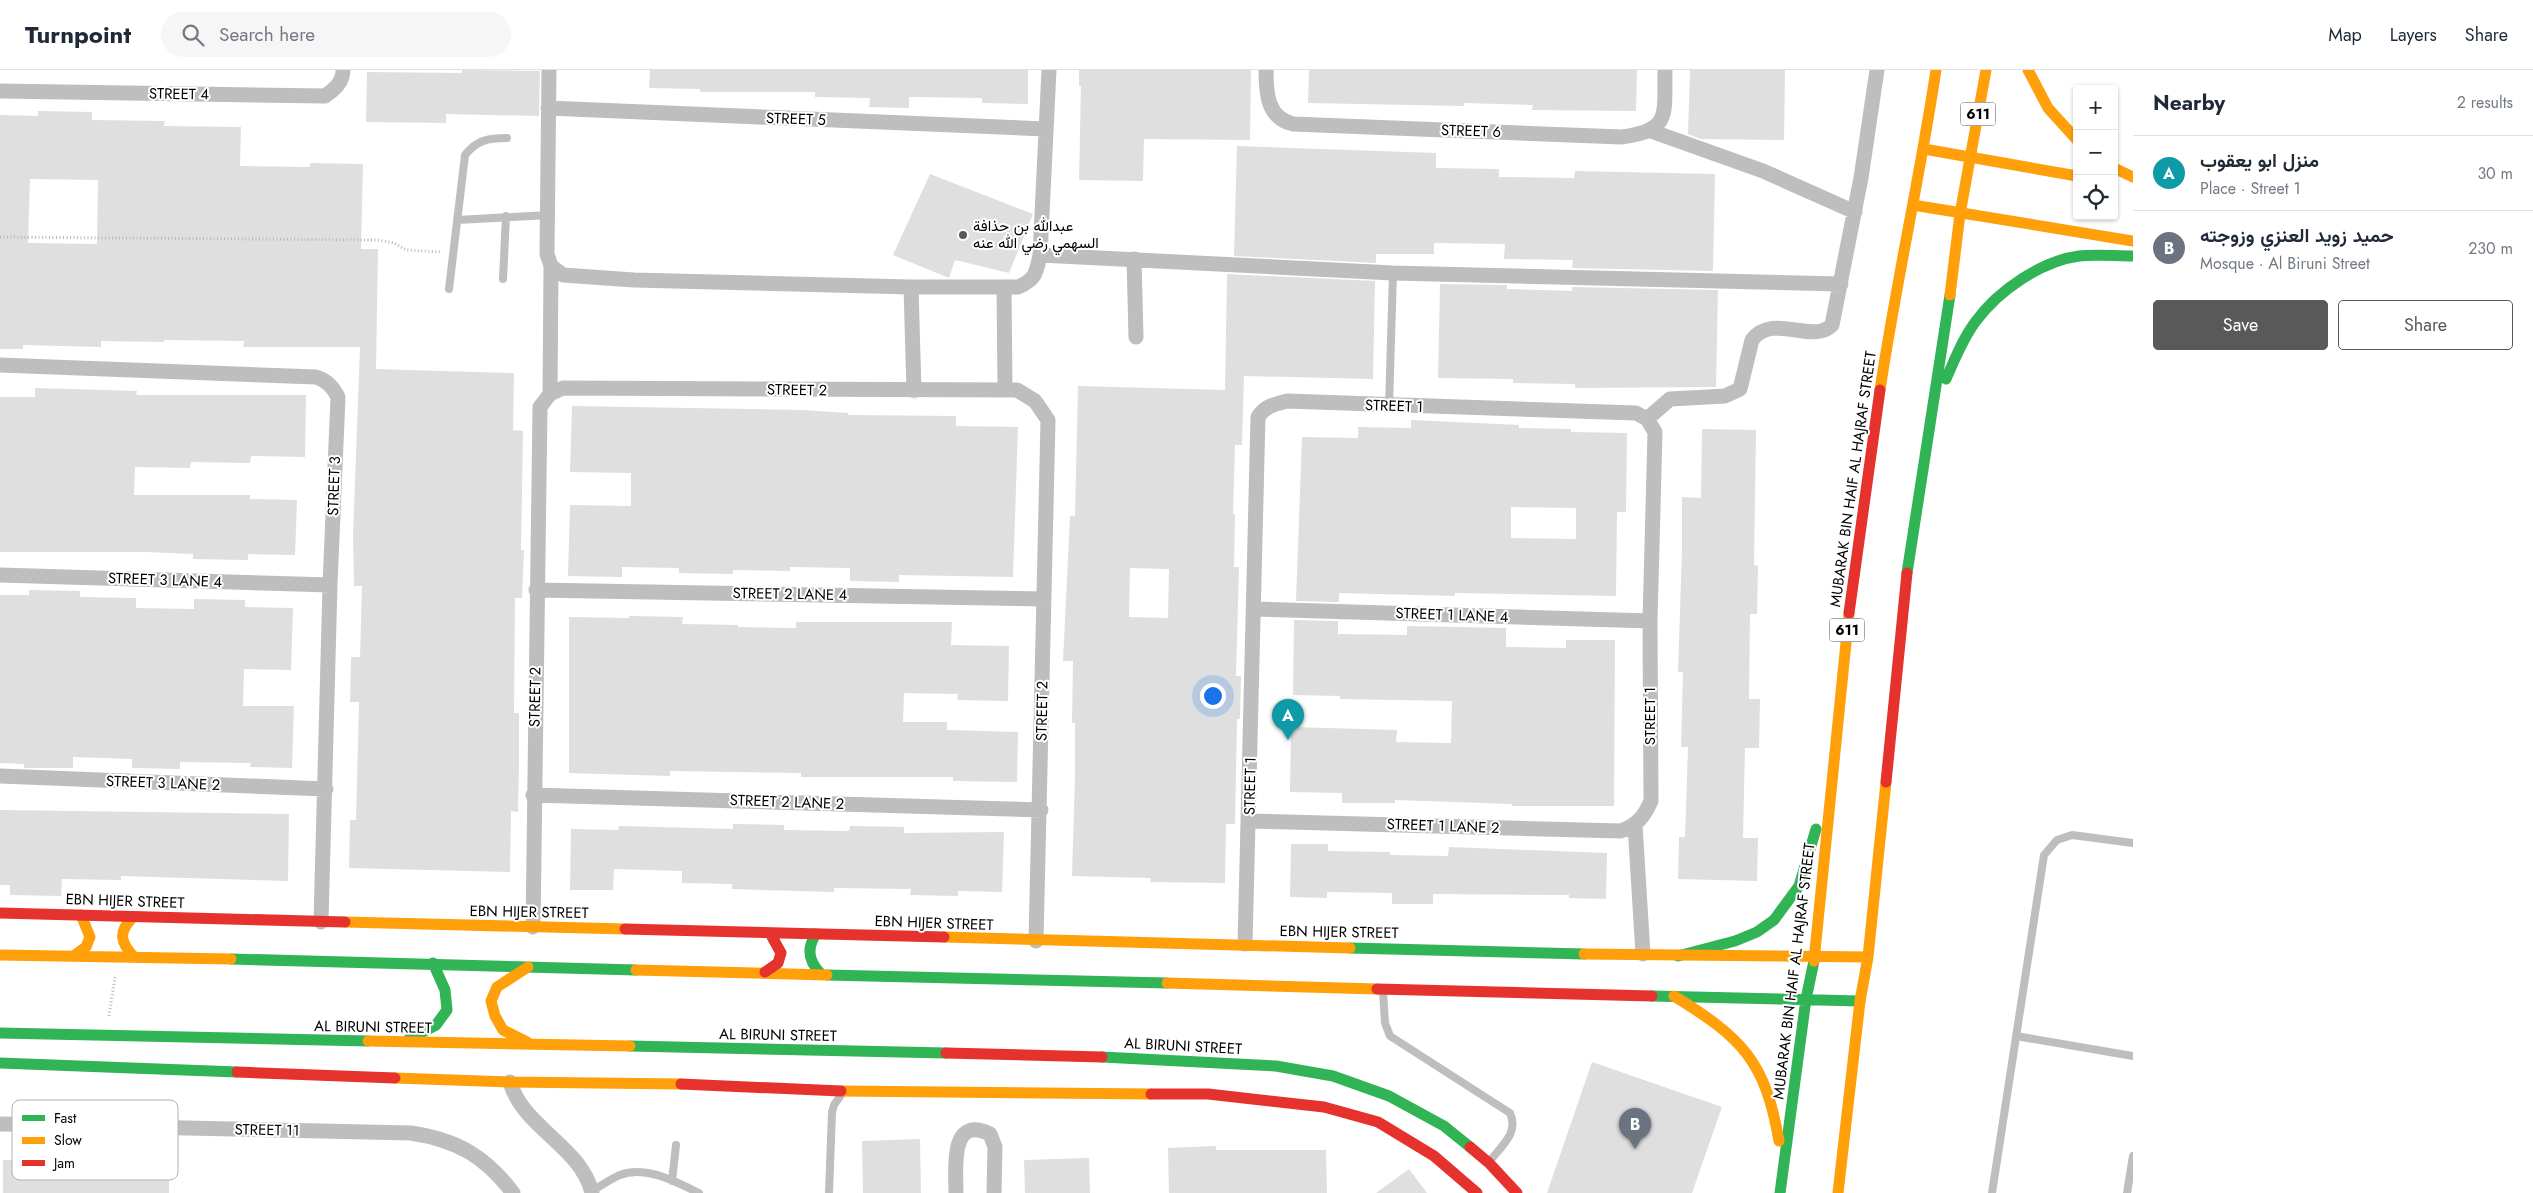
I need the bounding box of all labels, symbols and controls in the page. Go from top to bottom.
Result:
search box [161,12,511,57]
text: Turnpoint [25,17,131,52]
icon: search [179,21,207,49]
text: Search here [219,21,315,48]
text: Map [2328,22,2362,48]
text: Layers [2390,22,2437,48]
text: Share [2465,22,2508,48]
street label: STREET 4 [149,82,210,106]
map controls [2073,85,2118,220]
button: + [2073,85,2118,130]
text: Nearby [2153,88,2225,118]
text: 2 results [2457,91,2513,114]
road number: 611 [1960,103,1996,126]
street label: STREET 5 [766,107,826,131]
street label: STREET 6 [1441,119,1501,143]
button: − [2073,130,2118,175]
text: منزل ابو يعقوب [2200,147,2319,174]
text: A [2163,162,2175,185]
text: 30 m [2477,162,2513,185]
button: locate [2073,175,2118,220]
text: Place · Street 1 [2200,177,2301,200]
place label: عبدالله بن حذافة السهمي رضي الله عنه [973,215,1099,256]
text: حميد زويد العنزي وزوجته [2200,222,2394,249]
marker: عبدالله بن حذافة السهمي رضي الله عنه [957,229,969,241]
text: B [2164,237,2174,260]
text: 230 m [2468,237,2513,260]
text: Mosque · Al Biruni Street [2200,252,2370,275]
button: Save [2153,300,2328,350]
button: Share [2338,300,2513,350]
street label: MUBARAK BIN HAIF AL HAJRAF STREET [1824,350,1882,608]
street label: STREET 2 [767,378,827,402]
street label: STREET 1 [1364,394,1424,418]
street label: STREET 3 [322,456,346,516]
street label: STREET 3 LANE 4 [107,567,223,593]
street label: STREET 2 LANE 4 [732,582,848,606]
street label: STREET 1 LANE 4 [1395,602,1509,628]
road number: 611 [1830,618,1864,642]
street label: STREET 2 [523,667,547,727]
street label: STREET 2 [1030,681,1054,741]
your location [1200,683,1226,709]
street label: STREET 1 [1639,687,1661,745]
pin: A [1272,699,1304,740]
street label: STREET 1 [1238,757,1262,815]
street label: STREET 3 LANE 2 [106,770,220,796]
street label: STREET 2 LANE 2 [729,789,845,815]
street label: STREET 1 LANE 2 [1386,813,1500,839]
street label: MUBARAK BIN HAIF AL HAJRAF STREET [1767,842,1821,1100]
street label: EBN HIJER STREET [65,888,185,914]
street label: EBN HIJER STREET [469,900,589,924]
street label: EBN HIJER STREET [874,910,994,936]
street label: EBN HIJER STREET [1279,920,1399,944]
street label: AL BIRUNI STREET [314,1015,432,1039]
street label: AL BIRUNI STREET [719,1023,837,1047]
street label: AL BIRUNI STREET [1124,1032,1242,1060]
legend [12,1100,178,1180]
text: Fast [54,1108,77,1128]
pin: B [1619,1108,1651,1149]
street label: STREET 11 [234,1118,300,1142]
text: Slow [54,1130,82,1150]
text: Jam [52,1153,75,1173]

